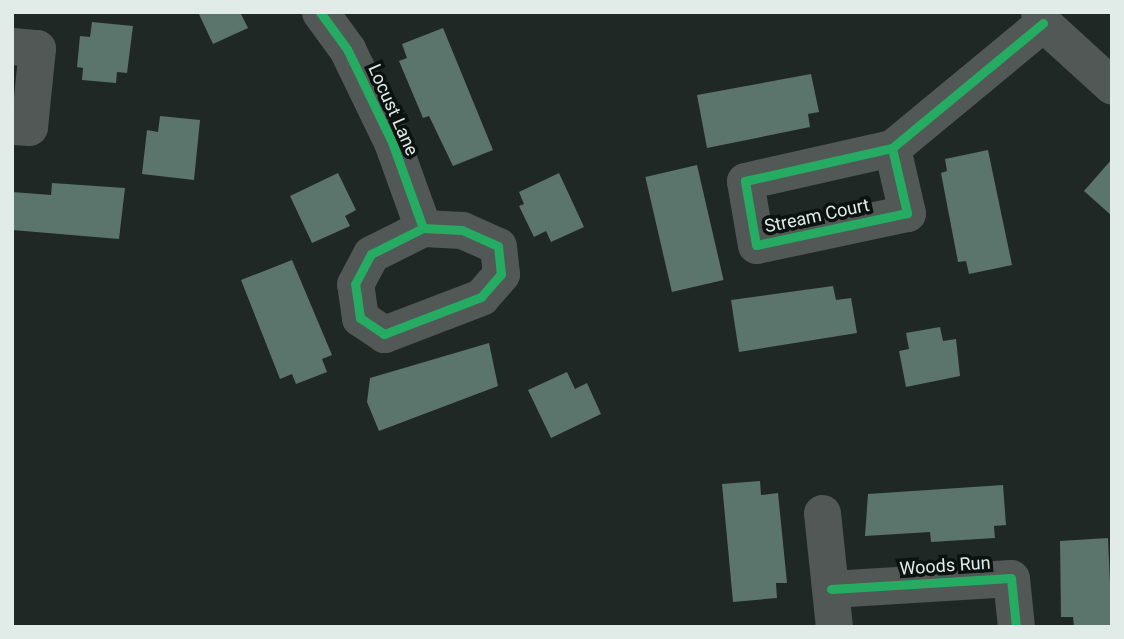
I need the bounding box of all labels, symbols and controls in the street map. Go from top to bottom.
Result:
street label: Locust Lane [363,61,423,159]
street label: Stream Court [763,194,871,238]
street label: Woods Run [899,552,991,580]

